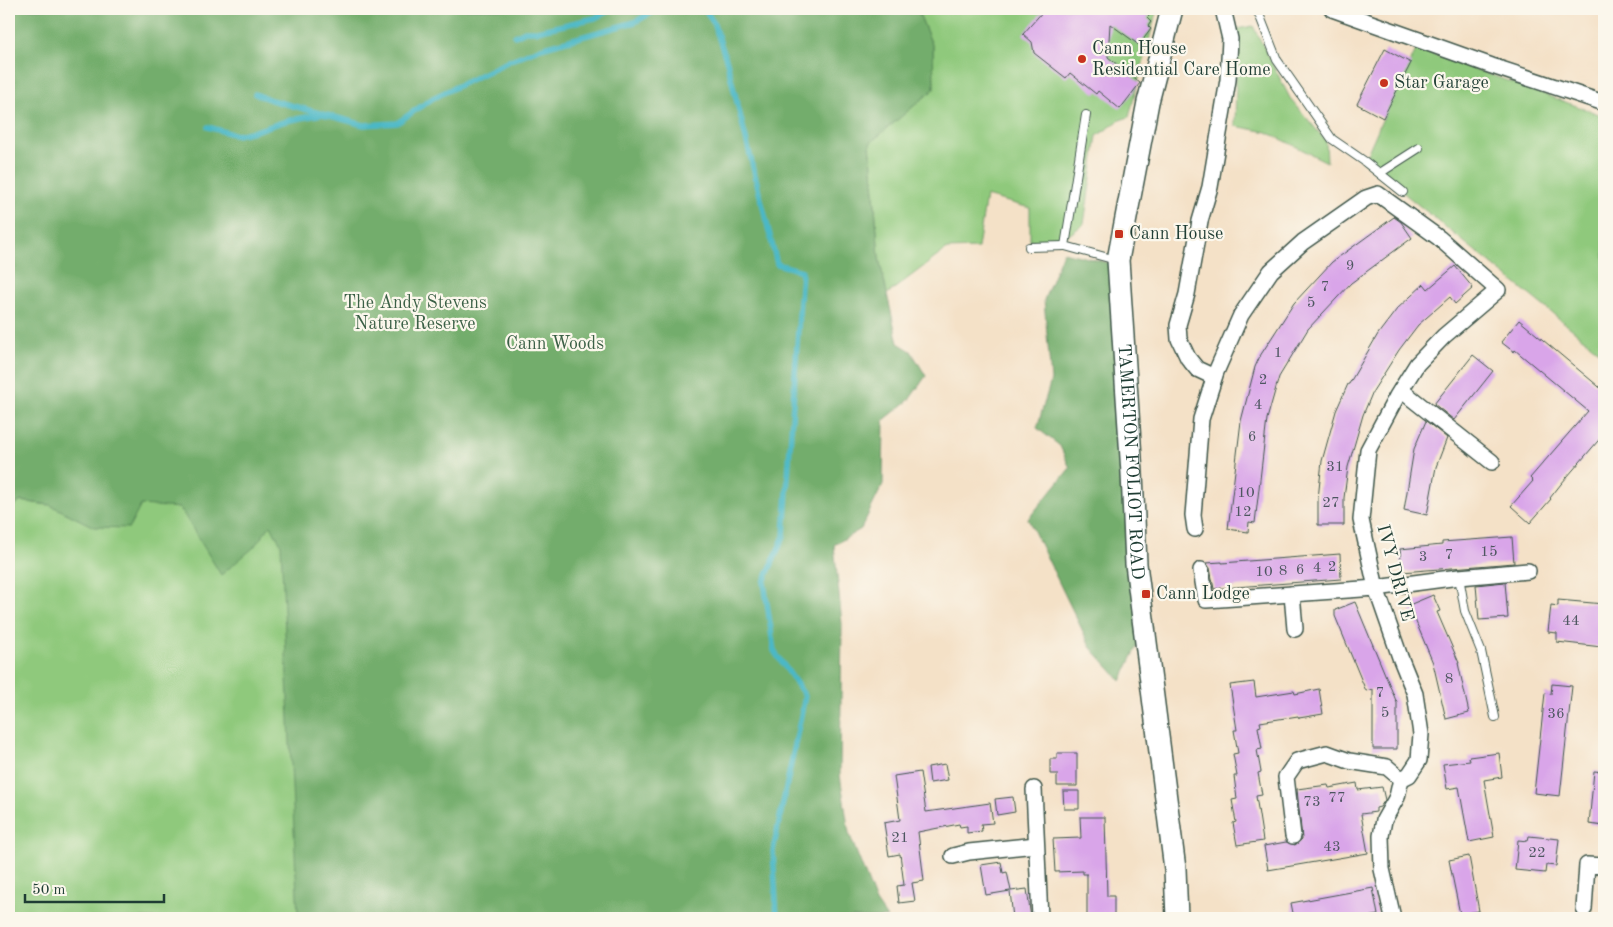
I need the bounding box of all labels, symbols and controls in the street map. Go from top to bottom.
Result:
place label: Cann House Residential Care Home [1092,40,1271,79]
marker: Cann House Residential Care Home [1076,53,1088,65]
place label: Star Garage [1394,74,1489,92]
marker: Star Garage [1378,77,1390,89]
place label: Cann House [1129,225,1223,243]
marker: Cann House [1113,228,1125,240]
house number: 9 [1346,259,1354,274]
house number: 7 [1321,280,1329,295]
park label: The Andy Stevens Nature Reserve [343,294,487,333]
house number: 5 [1307,296,1315,311]
park label: Cann Woods [506,335,604,353]
street label: TAMERTON FOLIOT ROAD [1115,343,1147,581]
house number: 1 [1274,346,1282,361]
house number: 2 [1259,373,1267,388]
house number: 4 [1254,398,1262,413]
house number: 6 [1248,430,1256,445]
house number: 31 [1326,460,1344,475]
house number: 10 [1237,486,1255,501]
house number: 27 [1322,496,1340,511]
house number: 12 [1234,505,1252,520]
street label: IVY DRIVE [1373,523,1417,623]
house number: 15 [1480,545,1498,560]
house number: 7 [1445,548,1453,563]
house number: 3 [1419,550,1427,565]
house number: 2 [1328,560,1336,575]
house number: 4 [1313,561,1321,576]
house number: 6 [1296,563,1304,578]
house number: 8 [1279,564,1287,579]
house number: 10 [1255,565,1273,580]
place label: Cann Lodge [1156,585,1250,603]
marker: Cann Lodge [1140,588,1152,600]
house number: 44 [1562,614,1580,629]
house number: 8 [1445,672,1453,687]
house number: 7 [1376,686,1384,701]
house number: 5 [1381,706,1389,721]
house number: 36 [1547,707,1565,722]
house number: 77 [1328,791,1346,806]
house number: 73 [1303,795,1321,810]
house number: 21 [891,831,909,846]
house number: 43 [1323,840,1341,855]
house number: 22 [1528,846,1546,861]
scale bar [25,872,164,904]
text: 50 m [32,883,66,898]

